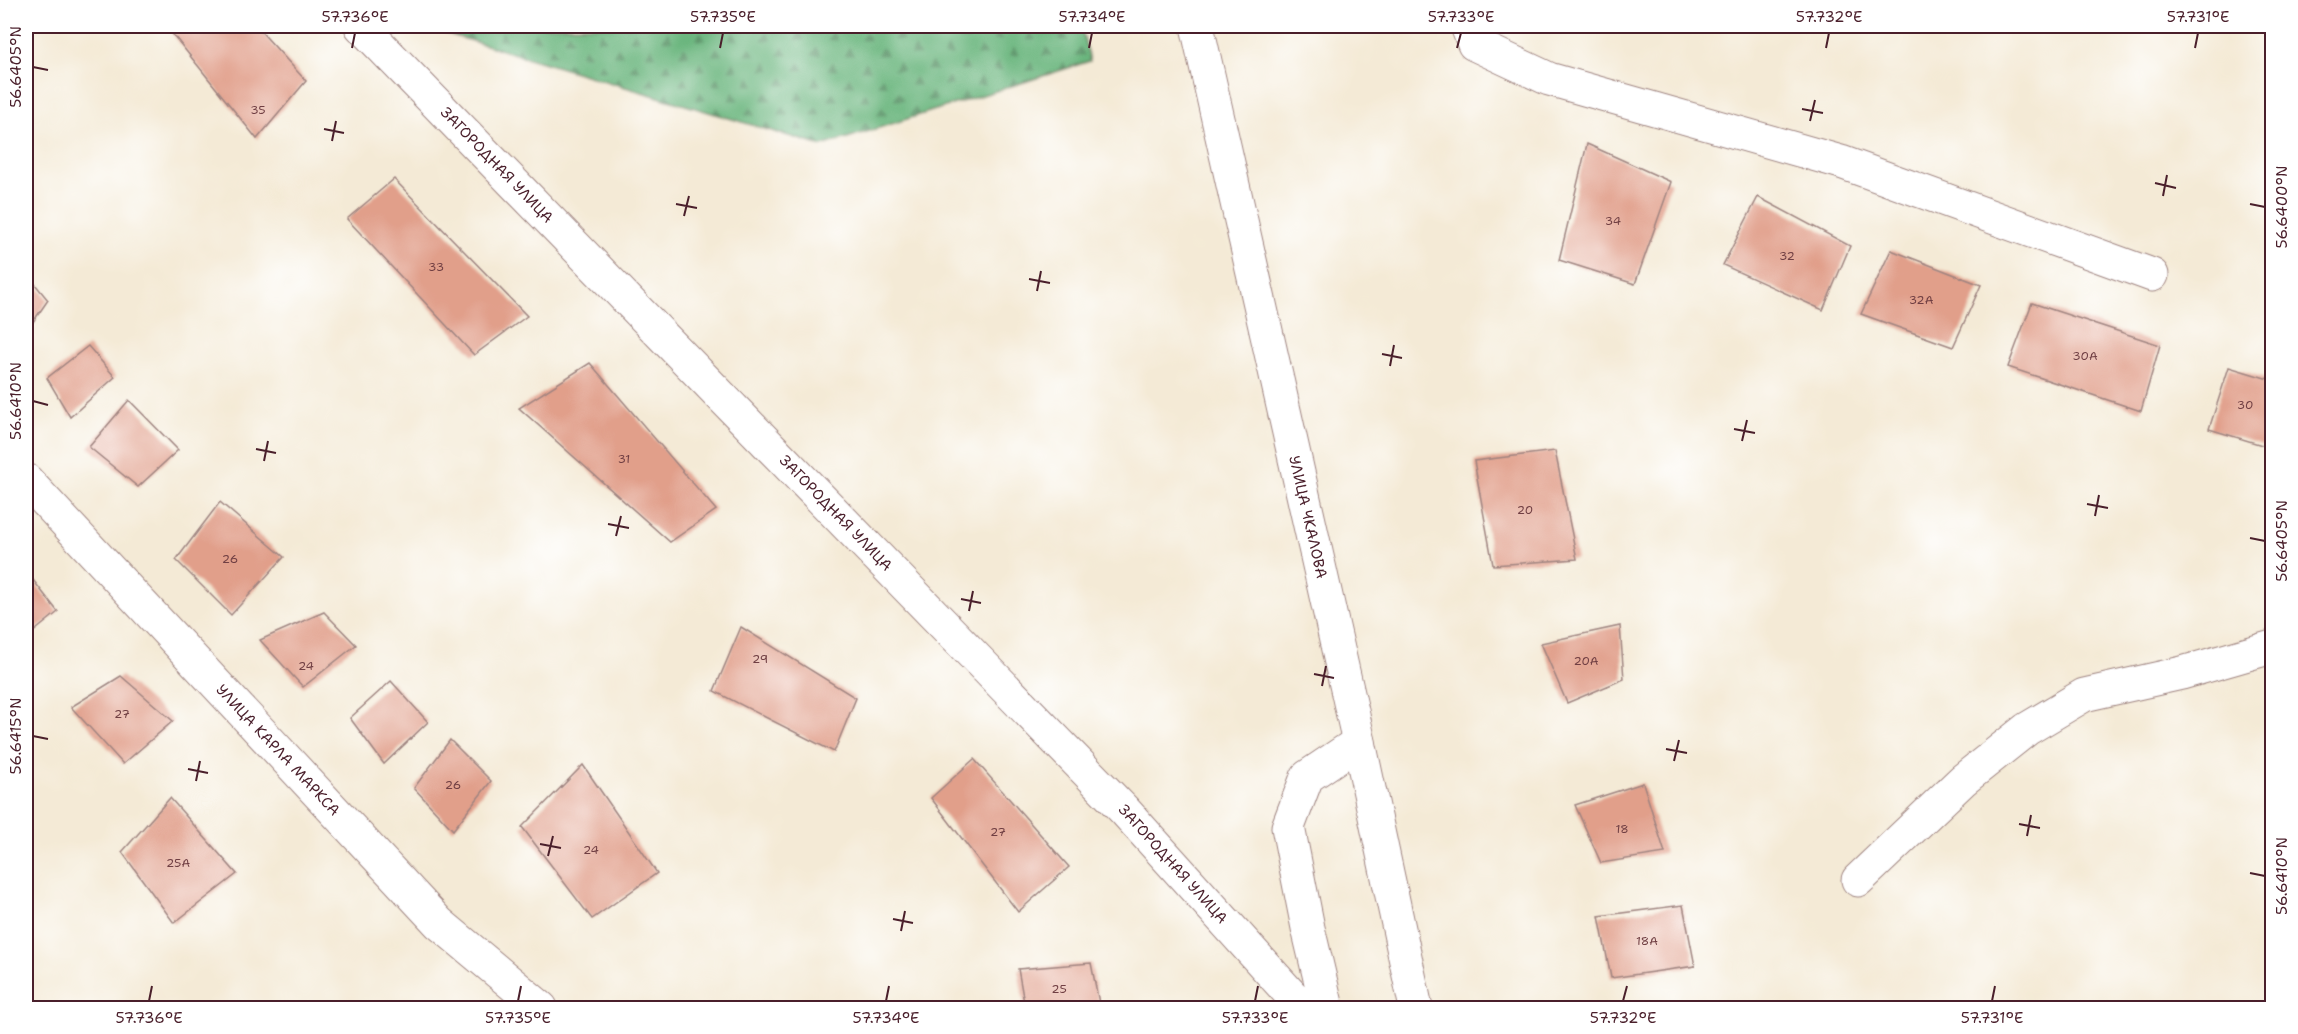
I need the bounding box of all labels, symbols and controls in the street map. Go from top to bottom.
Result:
text: 57.736°E [321,7,389,27]
text: 57.735°E [690,7,756,27]
text: 57.734°E [1058,7,1126,27]
text: 57.733°E [1428,7,1494,27]
text: 57.732°E [1796,7,1862,27]
text: 57.731°E [2167,7,2229,27]
text: 56.6405°N [6,26,26,108]
house number: 35 [250,102,266,118]
street label: ЗАГОРОДНАЯ УЛИЦА [436,103,558,227]
text: 56.6400°N [2272,165,2292,249]
house number: 34 [1605,213,1621,229]
house number: 32 [1779,248,1795,264]
house number: 33 [428,259,444,275]
house number: 32А [1909,292,1934,308]
house number: 30А [2072,348,2098,364]
text: 56.6410°N [6,362,26,440]
house number: 30 [2237,397,2253,413]
house number: 31 [618,451,630,467]
street label: ЗАГОРОДНАЯ УЛИЦА [775,451,897,575]
street label: УЛИЦА ЧКАЛОВА [1284,453,1332,581]
text: 56.6405°N [2272,500,2292,582]
house number: 20 [1517,502,1533,518]
house number: 26 [222,551,238,567]
house number: 29 [752,651,768,667]
house number: 20А [1573,653,1599,669]
house number: 24 [298,658,314,674]
street label: УЛИЦА КАРЛА МАРКСА [212,680,344,820]
text: 56.6415°N [6,698,26,774]
house number: 27 [114,706,130,722]
house number: 26 [445,777,461,793]
street label: ЗАГОРОДНАЯ УЛИЦА [1114,800,1232,928]
house number: 18 [1615,821,1629,837]
house number: 27 [990,824,1006,840]
text: 56.6410°N [2272,837,2292,915]
house number: 24 [583,842,599,858]
house number: 25А [166,855,190,871]
house number: 18А [1636,933,1658,949]
house number: 25 [1051,981,1067,997]
text: 57.736°E [115,1008,183,1028]
text: 57.735°E [485,1008,551,1028]
text: 57.734°E [852,1008,920,1028]
text: 57.733°E [1222,1008,1288,1028]
text: 57.732°E [1590,1008,1656,1028]
text: 57.731°E [1961,1008,2023,1028]

